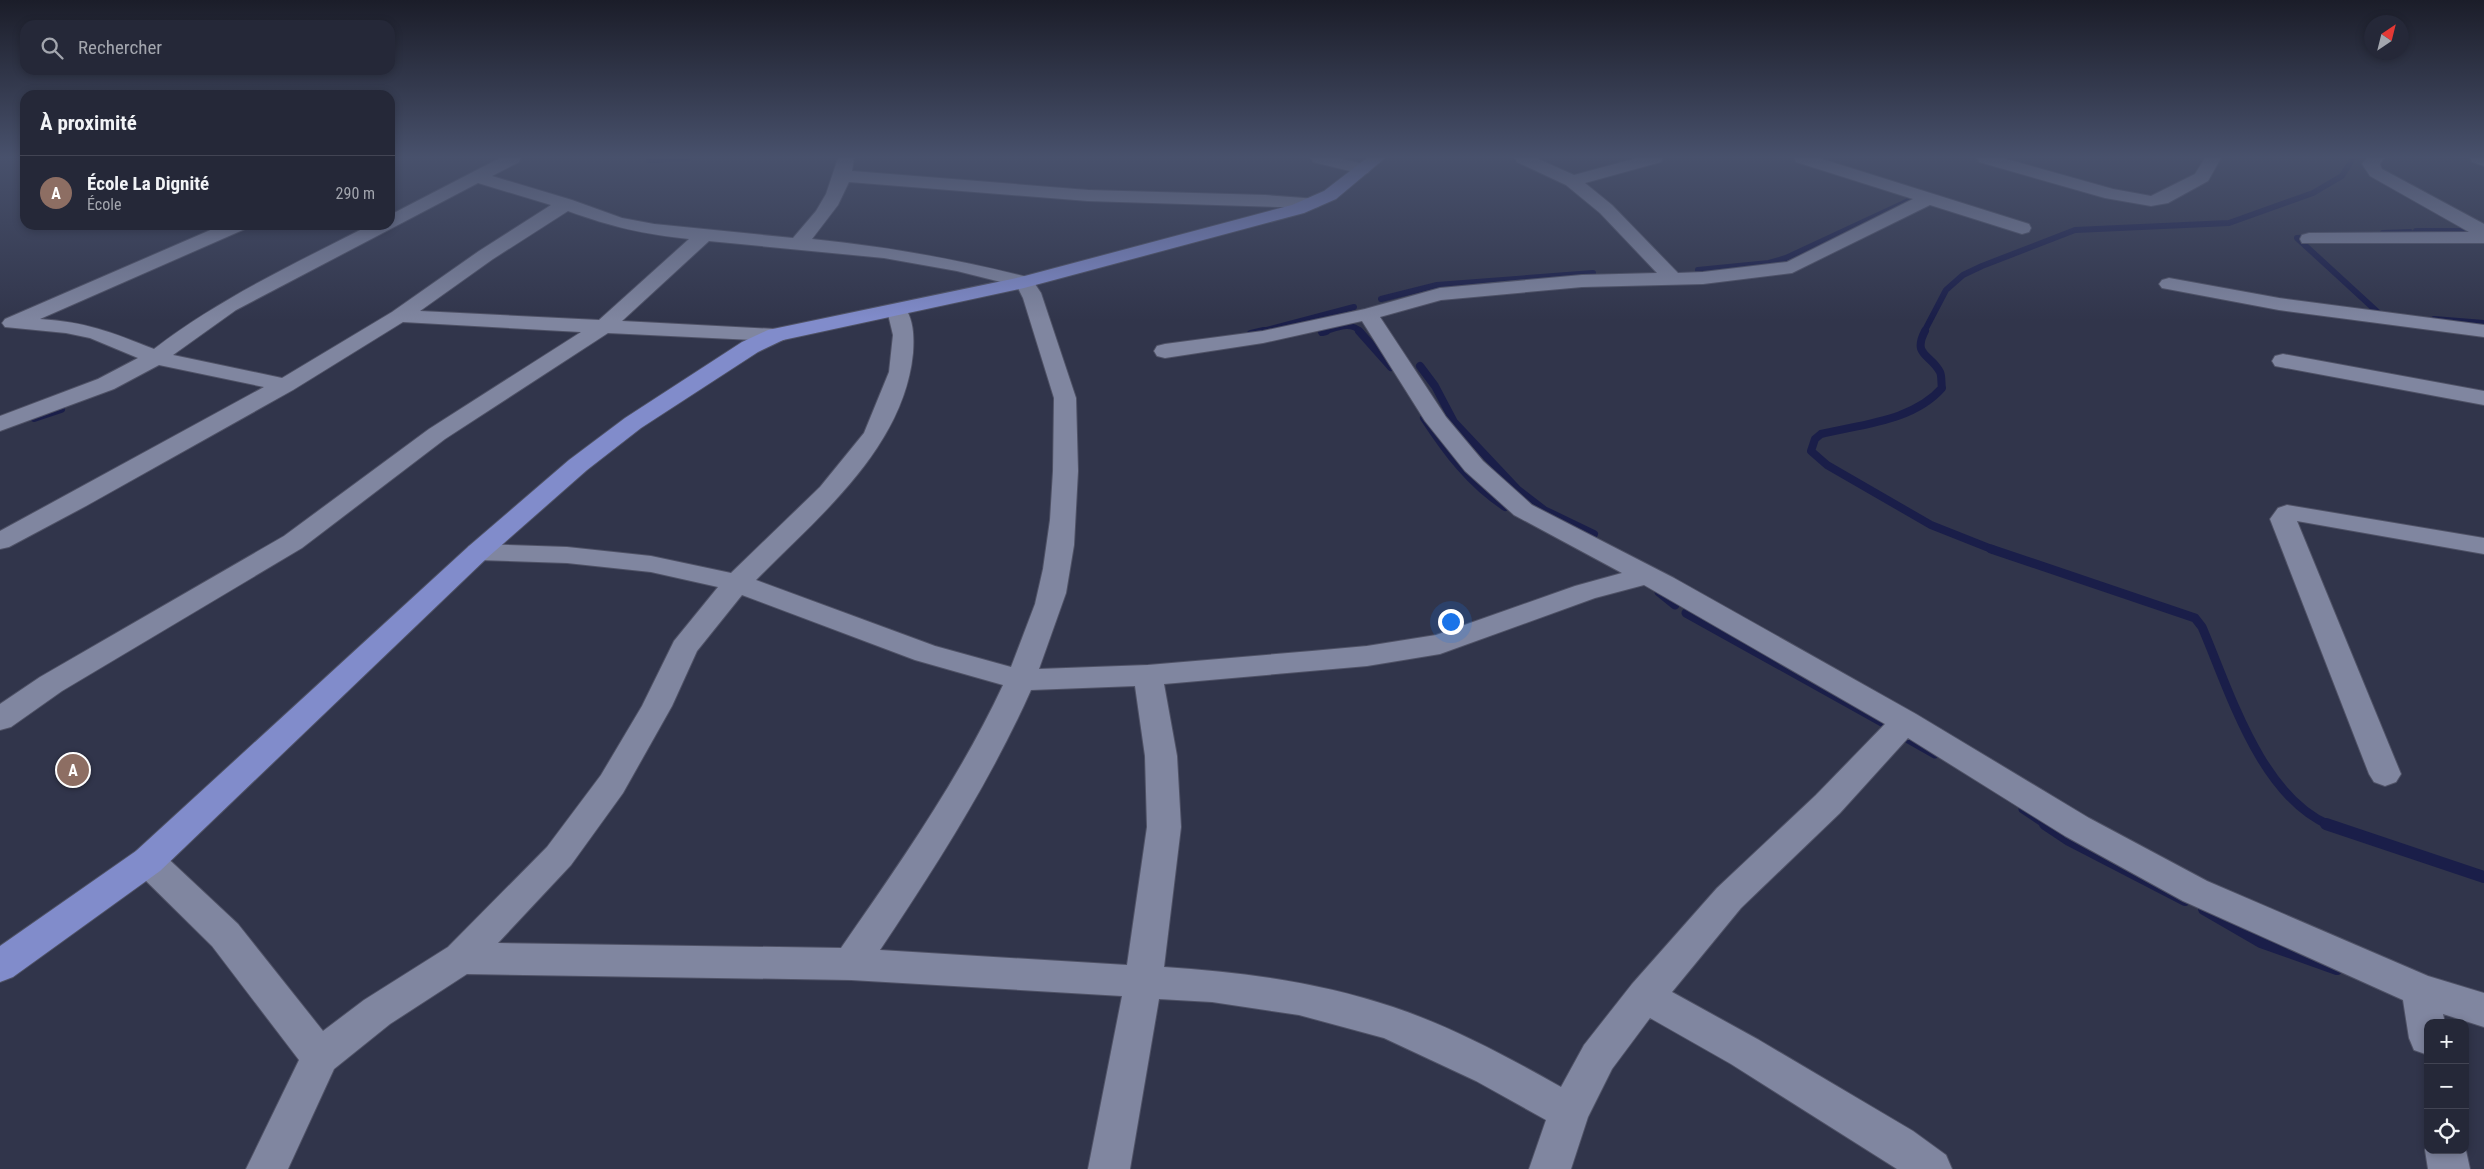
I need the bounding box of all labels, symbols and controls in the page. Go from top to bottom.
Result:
north arrow [2364,15,2409,60]
search box [20,20,395,75]
icon: search [38,34,66,62]
text: Rechercher [78,36,162,59]
text: À proximité [40,111,137,135]
text: École La Dignité [87,172,209,195]
text: A [51,184,61,203]
text: 290 m [336,184,375,203]
text: École [87,195,121,214]
your location [1438,609,1464,635]
pin: A [57,751,89,789]
map controls [2424,1019,2469,1154]
button: + [2424,1019,2469,1064]
button: − [2424,1064,2469,1109]
button: locate [2424,1109,2469,1154]

